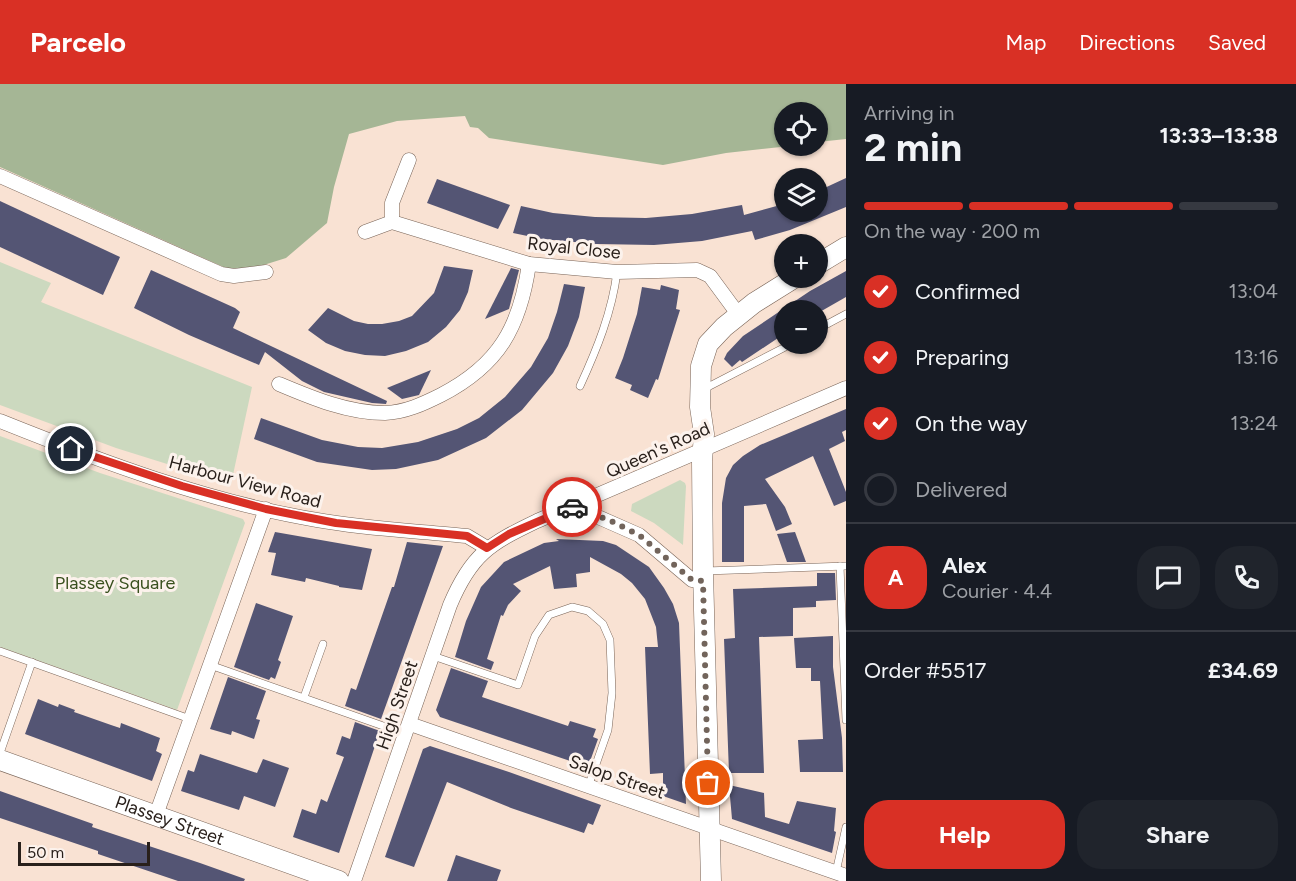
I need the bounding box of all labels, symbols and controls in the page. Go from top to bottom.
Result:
text: Parcelo [30,25,126,59]
text: Map [1005,30,1046,55]
text: Directions [1079,30,1175,55]
text: Saved [1208,30,1266,55]
text: Arriving in [864,101,954,125]
map controls [774,102,828,354]
button: locate [774,102,828,156]
text: 13:33–13:38 [1159,122,1278,149]
text: 2 min [864,124,962,171]
button: layers [774,168,828,222]
text: On the way · 200 m [864,219,1040,243]
street label: Royal Close [526,232,622,264]
button: + [774,234,828,288]
icon: check [864,275,897,308]
text: Confirmed [915,278,1020,305]
text: 13:04 [1229,279,1278,303]
button: − [774,300,828,354]
icon: check [864,341,897,374]
text: Preparing [915,344,1009,371]
text: 13:16 [1234,345,1278,369]
icon: check [864,407,897,440]
text: On the way [915,410,1027,437]
text: 13:24 [1230,411,1278,435]
street label: Queen's Road [603,417,713,483]
pin [45,423,96,474]
icon: home [54,432,87,465]
street label: Harbour View Road [167,451,323,513]
text: Delivered [915,476,1008,503]
courier [542,477,602,537]
icon: car [556,491,589,524]
button: chat [1137,546,1200,609]
button: phone [1215,546,1278,609]
text: Alex [942,552,987,579]
text: A [888,564,903,591]
park label: Plassey Square [55,572,175,594]
text: Courier · 4.4 [942,579,1052,603]
street label: High Street [371,657,423,753]
text: Order #5517 [864,657,986,684]
text: £34.69 [1208,657,1278,684]
street label: Salop Street [566,750,668,804]
pin [682,757,733,808]
icon: bag [691,766,724,799]
street label: Plassey Street [112,791,227,850]
button: Help [864,800,1065,869]
button: Share [1077,800,1278,869]
scale bar [18,839,150,866]
text: 50 m [27,843,64,862]

